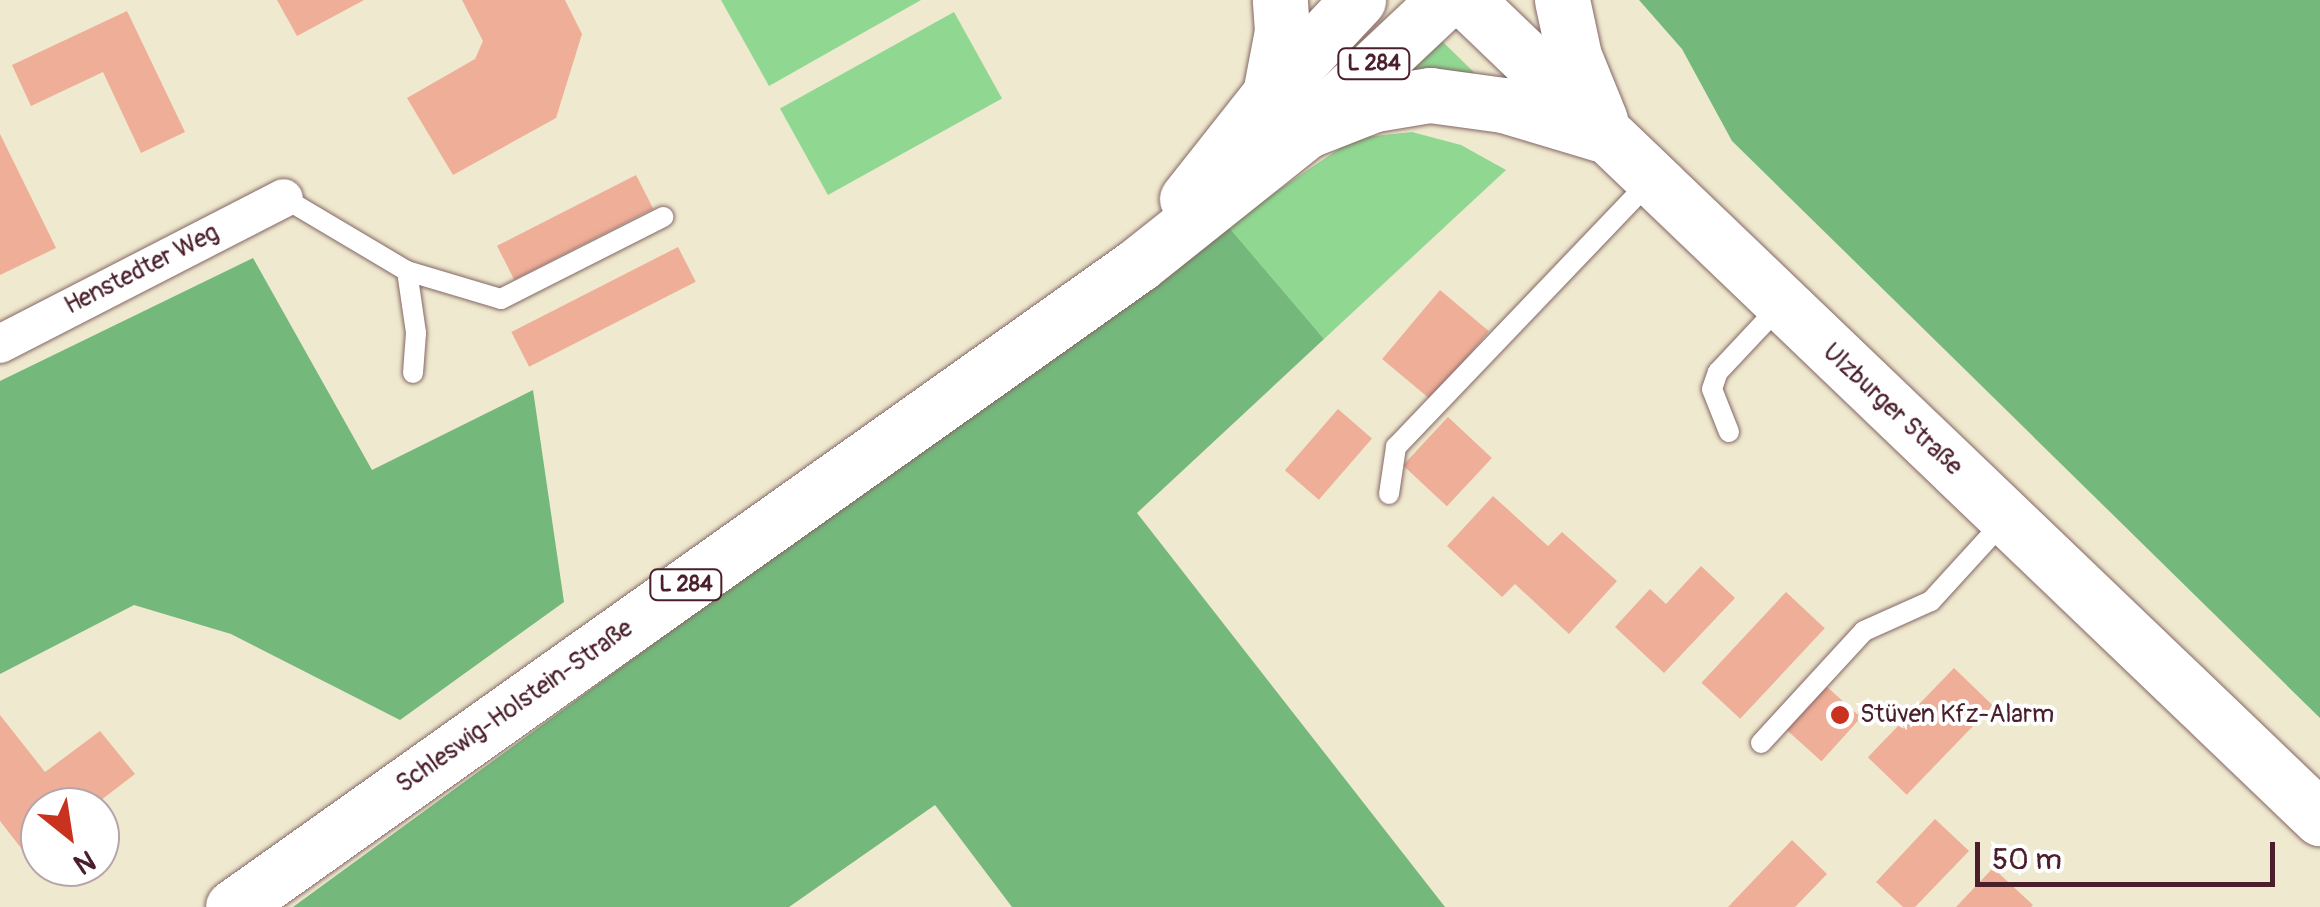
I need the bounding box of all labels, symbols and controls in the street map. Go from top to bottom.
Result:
road number: L 284 [1336,47,1412,81]
street label: Henstedter Weg [60,218,224,322]
street label: Ulzburger Straße [1816,338,1968,482]
road number: L 284 [648,568,724,602]
street label: Schleswig-Holstein-Straße [391,614,639,800]
place label: Stüven Kfz-Alarm [1860,700,2054,730]
marker: Stüven Kfz-Alarm [1829,704,1851,726]
north arrow [20,787,120,887]
scale bar [1980,822,2280,884]
text: 50 m [1992,841,2062,878]
text: N [67,842,101,882]

